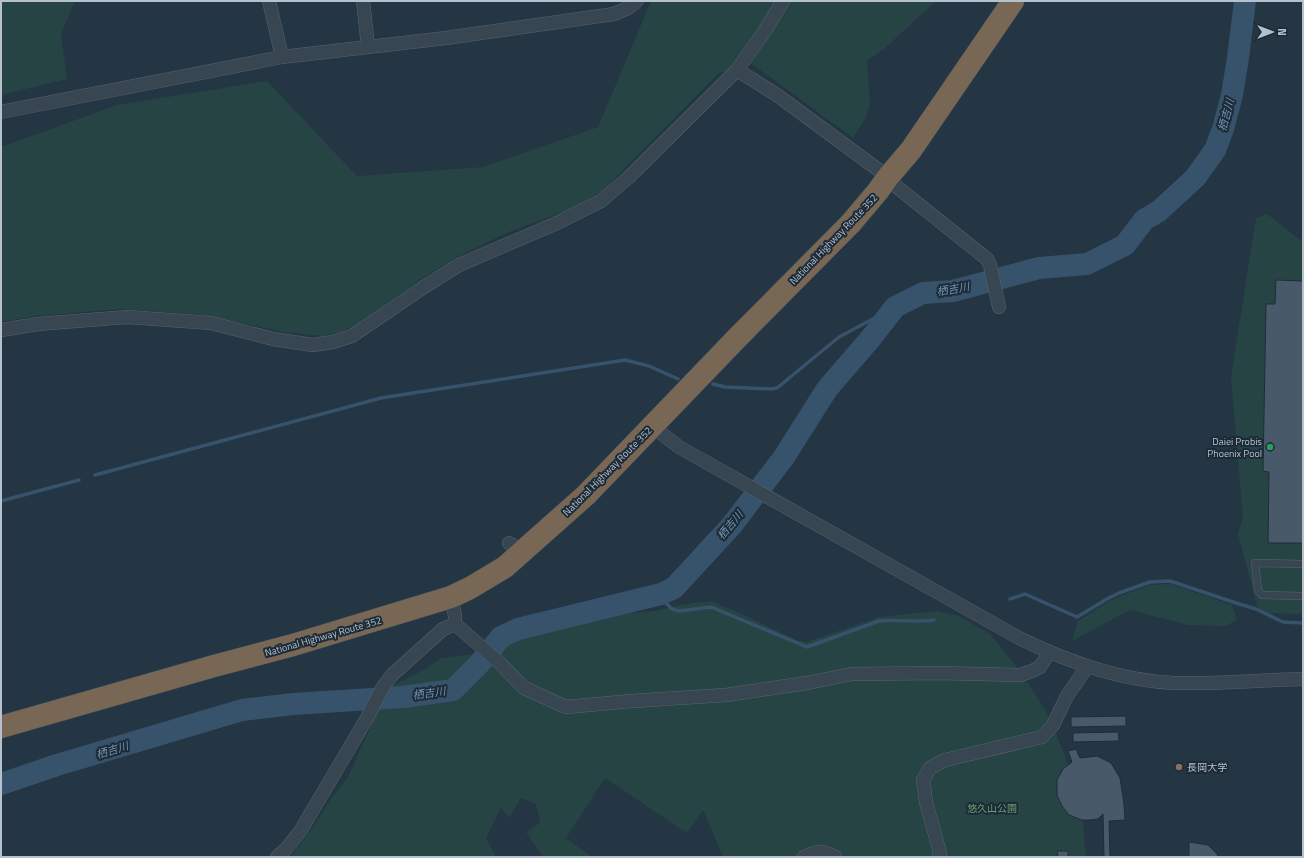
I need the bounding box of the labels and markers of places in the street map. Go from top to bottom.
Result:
place label: Daiei Probis Phoenix Pool [1207,434,1262,461]
marker: Daiei Probis Phoenix Pool [1265,442,1275,452]
place label: 長岡大学 [1187,760,1227,775]
marker: 長岡大学 [1174,762,1184,772]

